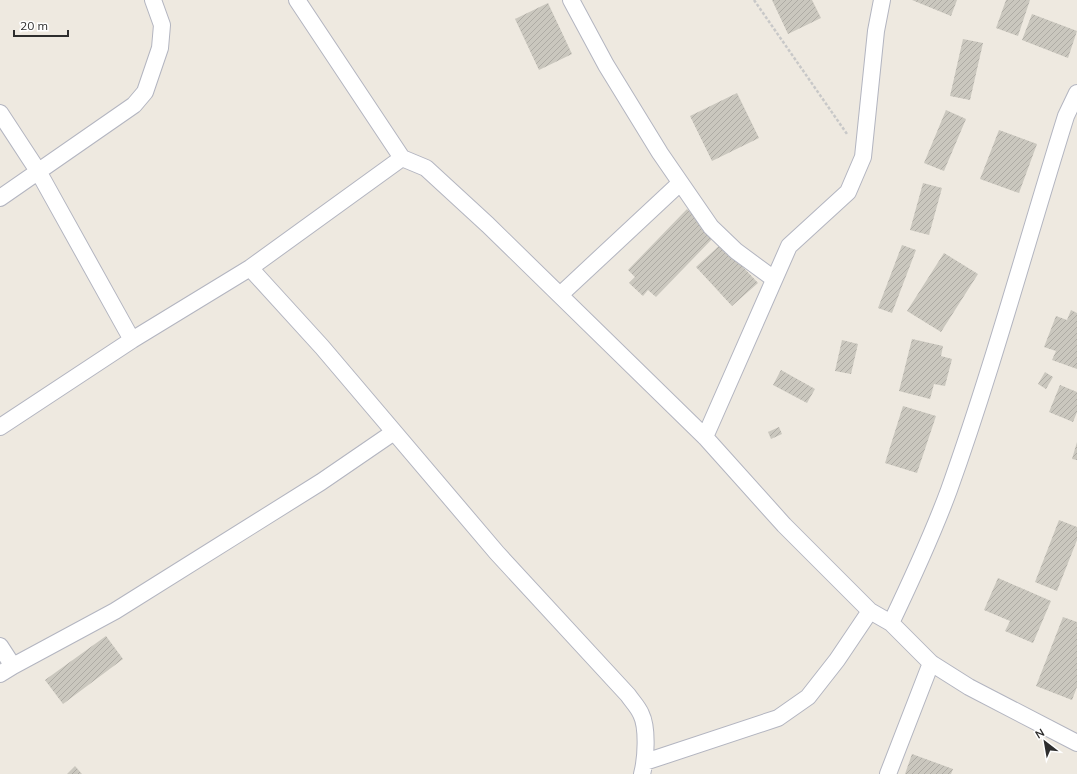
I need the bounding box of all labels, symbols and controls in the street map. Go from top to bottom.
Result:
scale bar [14,12,68,38]
text: 20 m [20,18,48,33]
north arrow [1025,722,1065,762]
text: N [1033,725,1047,742]

